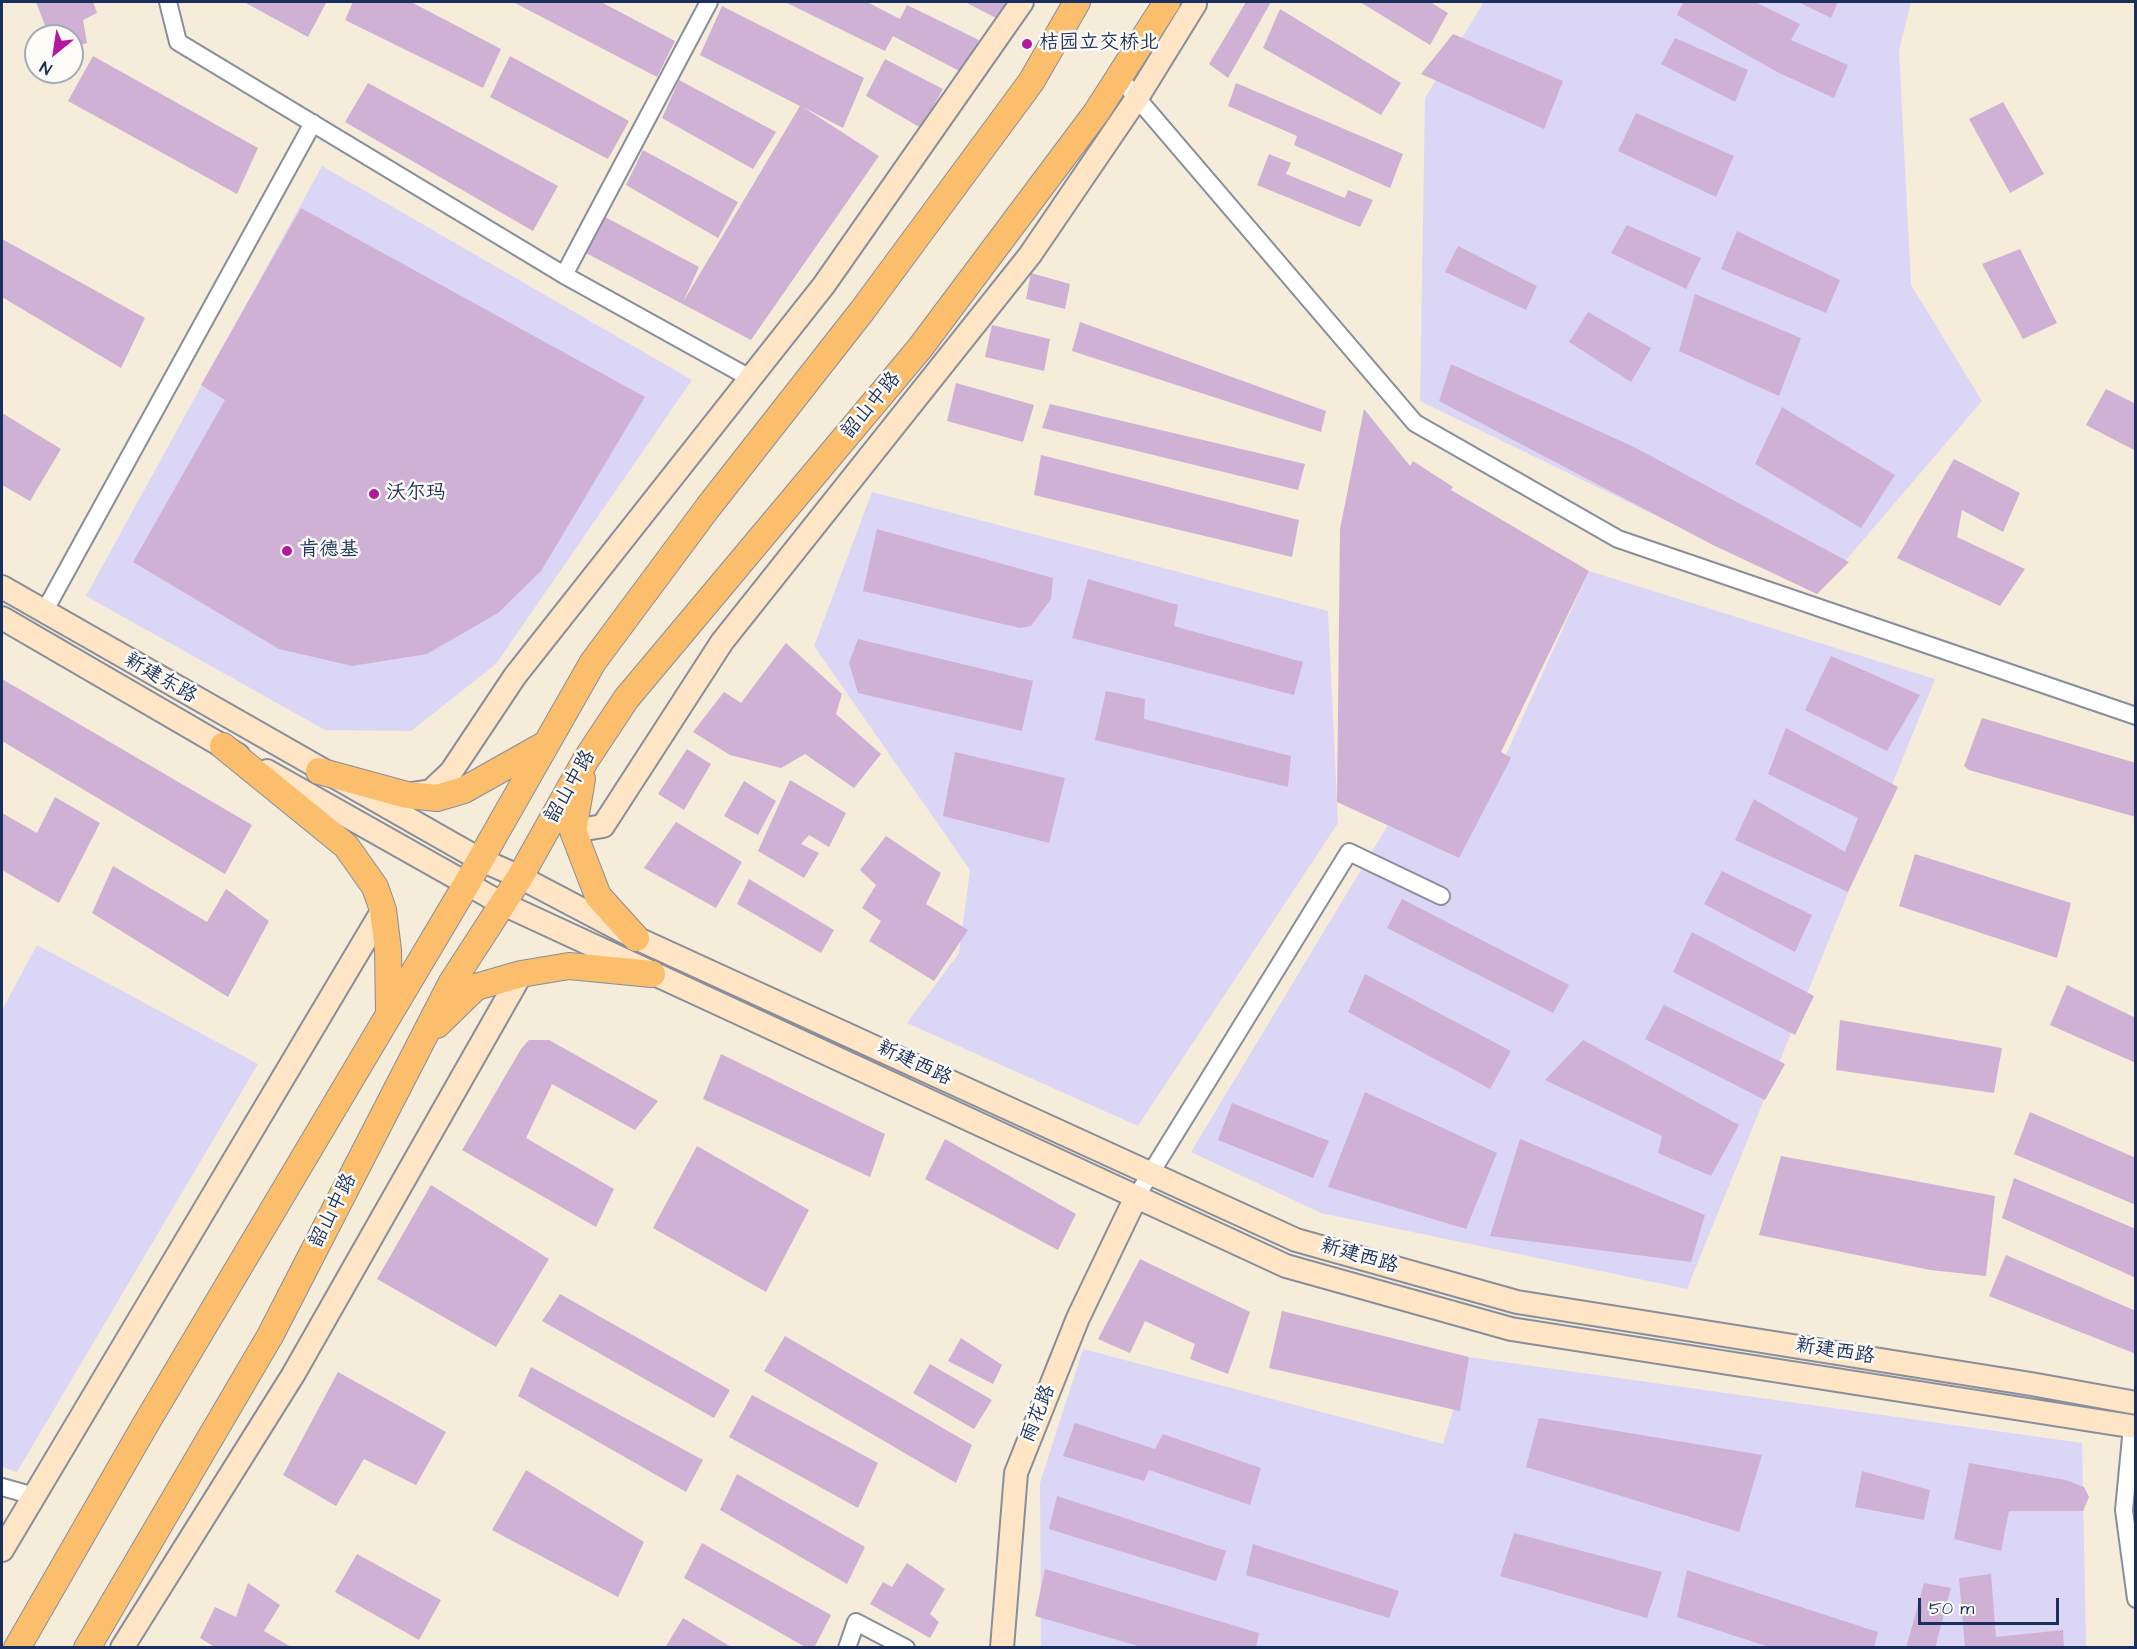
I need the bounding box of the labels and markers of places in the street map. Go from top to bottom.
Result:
place label: 桔园立交桥北 [1039,32,1159,56]
marker: 桔园立交桥北 [1020,37,1034,51]
place label: 沃尔玛 [386,482,446,506]
marker: 沃尔玛 [367,487,381,501]
place label: 肯德基 [299,539,359,563]
marker: 肯德基 [280,544,294,558]

